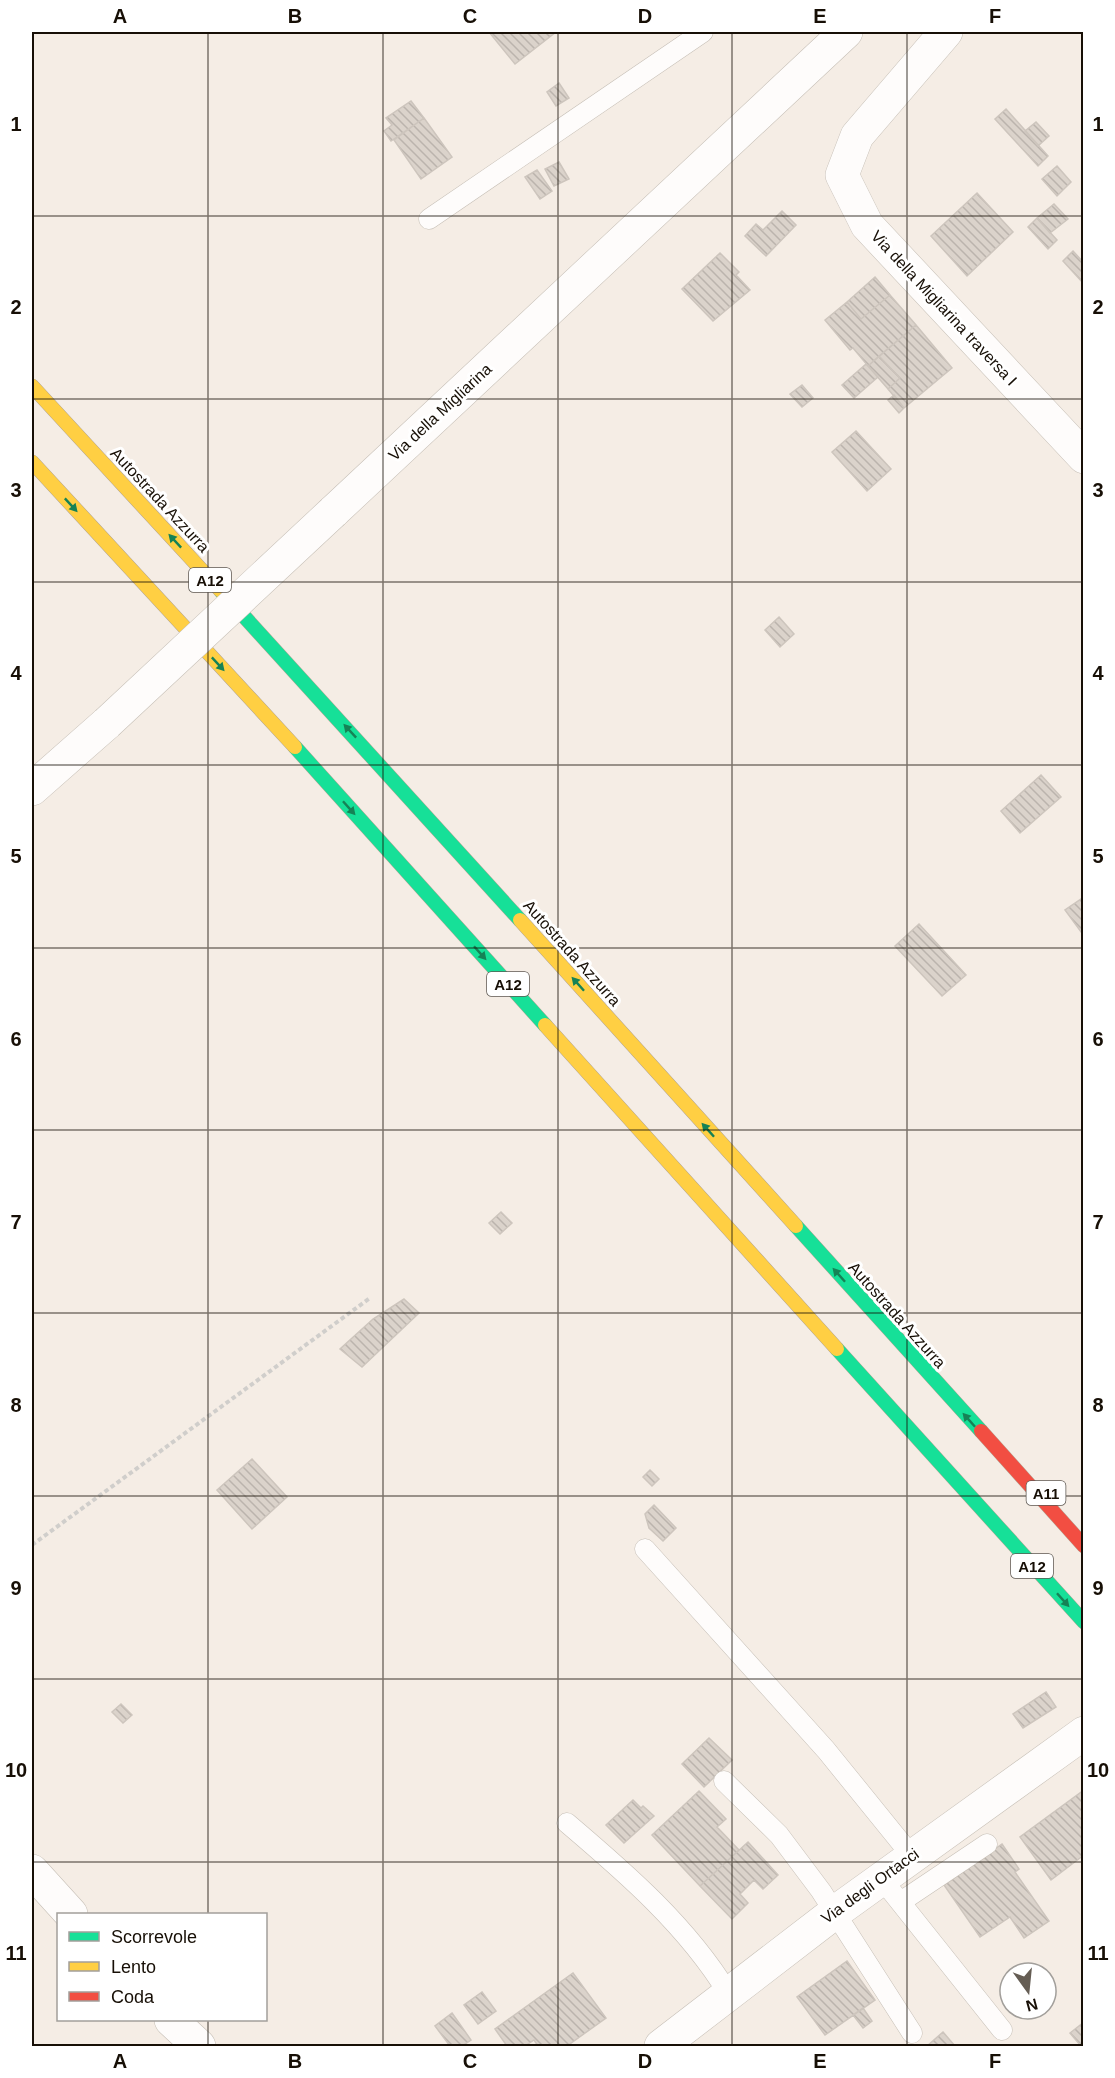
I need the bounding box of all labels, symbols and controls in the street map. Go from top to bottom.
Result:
text: A [113,5,127,27]
text: B [288,5,302,27]
text: C [463,5,477,27]
text: D [638,5,652,27]
text: E [813,5,827,27]
text: F [989,5,1001,27]
text: 1 [10,113,22,135]
text: 1 [1092,113,1104,135]
street label: Via della Migliarina traversa I [868,227,1020,389]
text: 2 [10,296,22,318]
text: 2 [1092,296,1104,318]
street label: Via della Migliarina [385,360,495,464]
street label: Autostrada Azzurra [107,444,213,556]
text: 3 [10,479,22,501]
text: 3 [1092,479,1104,501]
one-way arrow [64,498,78,513]
one-way arrow [169,534,182,549]
road number: A12 [189,568,231,592]
one-way arrow [211,656,225,671]
text: 4 [10,662,22,684]
text: 4 [1092,662,1104,684]
one-way arrow [343,723,357,738]
one-way arrow [342,800,355,815]
text: 5 [10,845,22,867]
text: 5 [1092,845,1104,867]
street label: Autostrada Azzurra [520,897,624,1009]
one-way arrow [473,945,486,960]
road number: A12 [487,972,529,996]
one-way arrow [571,977,585,992]
text: 6 [10,1028,22,1050]
text: 6 [1092,1028,1104,1050]
one-way arrow [701,1122,715,1137]
text: 7 [10,1211,22,1233]
text: 7 [1092,1211,1104,1233]
street label: Autostrada Azzurra [845,1259,949,1371]
one-way arrow [833,1268,846,1283]
text: 8 [10,1394,22,1416]
text: 8 [1092,1394,1104,1416]
one-way arrow [963,1413,976,1428]
road number: A11 [1026,1481,1066,1505]
road number: A12 [1011,1554,1053,1578]
text: 9 [10,1577,22,1599]
text: 9 [1092,1577,1104,1599]
one-way arrow [1056,1592,1070,1607]
text: 10 [5,1759,27,1781]
text: 10 [1087,1759,1109,1781]
street label: Via degli Ortacci [818,1845,922,1927]
legend [57,1913,267,2021]
text: Scorrevole [111,1927,197,1947]
text: 11 [5,1942,27,1964]
text: 11 [1087,1942,1109,1964]
text: Lento [111,1957,156,1977]
north arrow [998,1961,1058,2021]
text: Coda [111,1987,155,2007]
text: N [1024,1995,1040,2015]
text: A [113,2050,127,2072]
text: B [288,2050,302,2072]
text: C [463,2050,477,2072]
text: D [638,2050,652,2072]
text: E [813,2050,827,2072]
text: F [989,2050,1001,2072]

